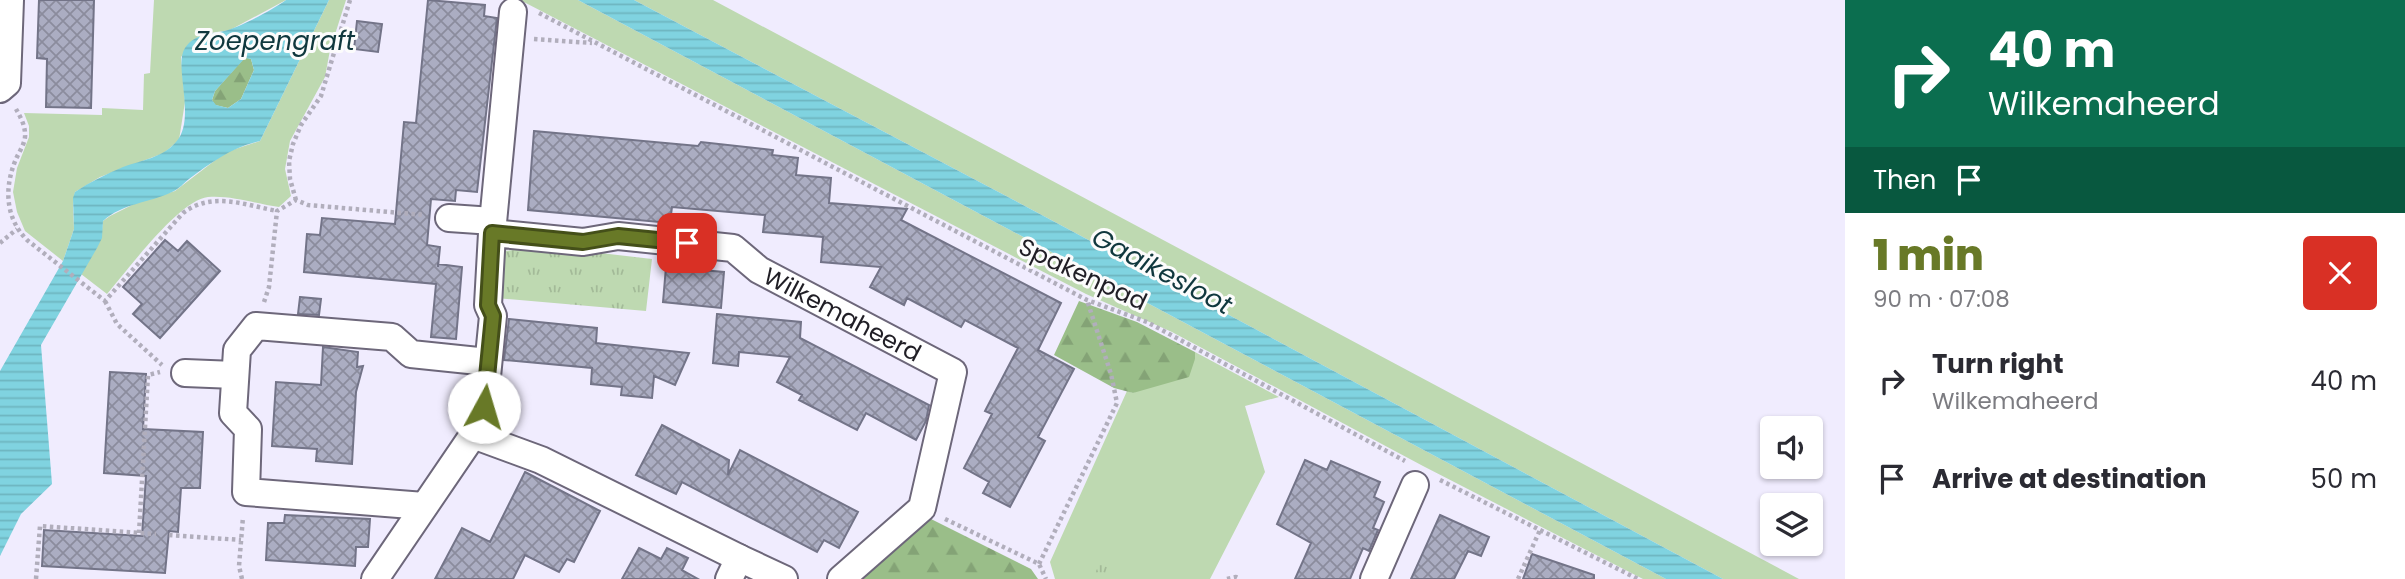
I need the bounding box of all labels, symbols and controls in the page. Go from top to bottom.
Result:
text: 40 m [1988,16,2115,84]
water label: Zoepengraft [194,23,356,59]
icon: right [1873,28,1964,119]
text: Wilkemaheerd [1988,81,2220,126]
icon: arrive [1950,161,1988,199]
text: Then [1873,162,1936,198]
pin [657,213,717,273]
water label: Gaaikesloot [1086,219,1239,323]
icon: arrive [668,224,706,262]
text: 1 min [1873,226,1984,285]
street label: Spakenpad [1014,230,1152,318]
button: close [2303,236,2377,310]
street label: Wilkemaheerd [758,259,927,369]
text: 90 m · 07:08 [1873,283,2010,315]
text: Turn right [1932,346,2064,382]
icon: right [1873,362,1911,400]
text: 40 m [2311,363,2377,399]
position arrow [447,370,521,444]
text: Wilkemaheerd [1932,385,2098,417]
map controls [1760,416,1823,556]
button: sound [1760,416,1823,479]
icon: arrive [1873,460,1911,498]
text: Arrive at destination [1932,461,2207,497]
text: 50 m [2311,461,2377,497]
button: layers [1760,493,1823,556]

